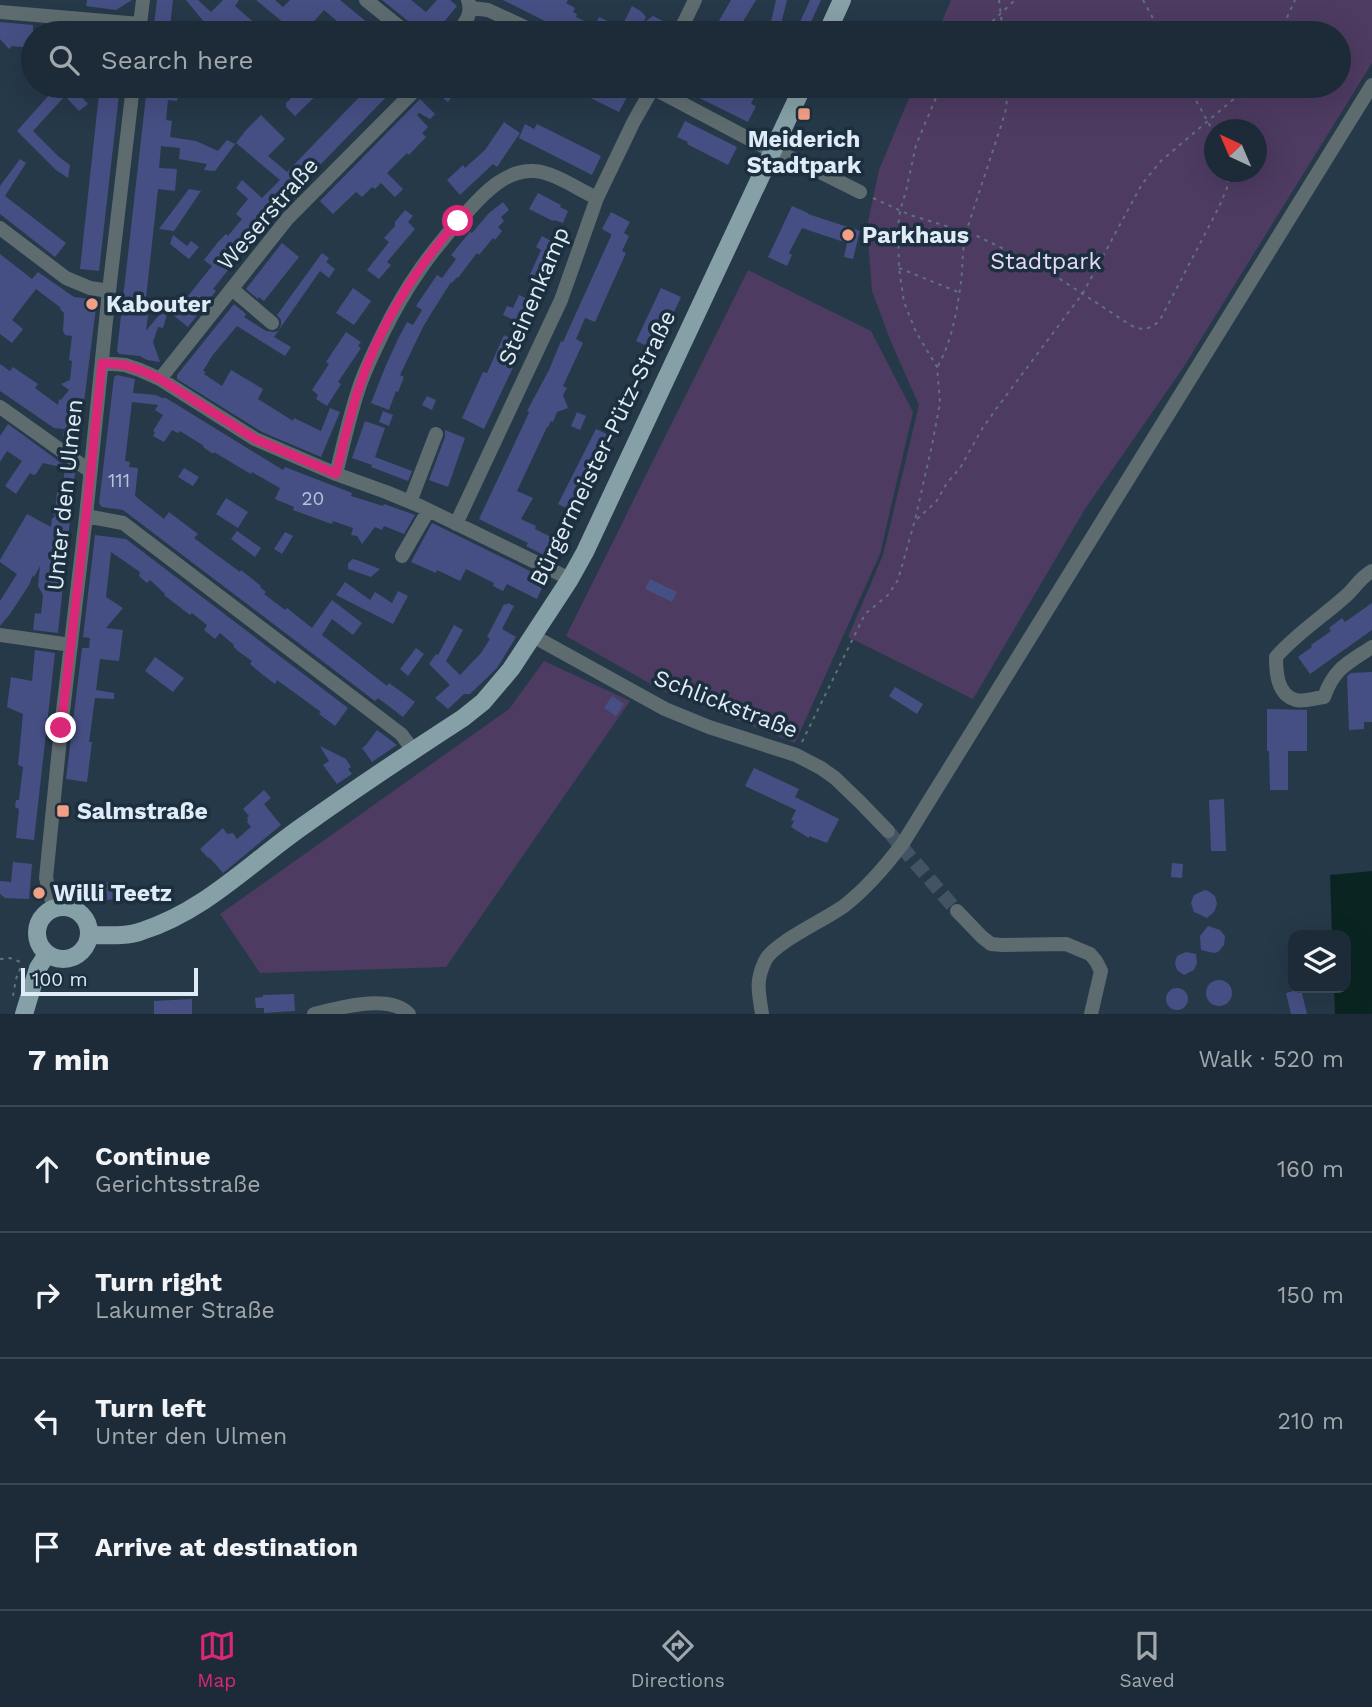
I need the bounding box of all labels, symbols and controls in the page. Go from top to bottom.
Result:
search box [21,21,1351,98]
icon: search [45,41,83,79]
text: Search here [101,45,253,75]
marker: Meiderich Stadtpark [796,106,812,122]
north arrow [1204,119,1267,182]
place label: Meiderich Stadtpark [747,126,862,179]
street label: Weserstraße [212,152,324,276]
route start [442,205,473,236]
place label: Parkhaus [862,222,969,249]
street label: Steinenkamp [493,223,575,369]
marker: Parkhaus [840,227,856,243]
park label: Stadtpark [990,248,1102,275]
place label: Kabouter [106,291,211,318]
marker: Kabouter [84,296,100,312]
street label: Bürgermeister-Pütz-Straße [524,306,682,590]
street label: Unter den Ulmen [42,398,88,592]
house number: 111 [108,469,130,492]
house number: 20 [302,487,324,510]
street label: Schlickstraße [650,664,802,744]
route end [45,712,76,743]
place label: Salmstraße [77,798,208,825]
marker: Salmstraße [55,803,71,819]
place label: Willi Teetz [53,880,172,907]
marker: Willi Teetz [31,885,47,901]
map controls [1288,930,1351,993]
button: layers [1288,930,1351,993]
scale bar [21,965,198,997]
text: 100 m [32,968,88,991]
text: 7 min [28,1042,110,1077]
text: Walk · 520 m [1198,1046,1344,1073]
text: Continue [95,1141,211,1171]
icon: ahead [28,1150,66,1188]
text: 160 m [1277,1156,1344,1183]
text: Gerichtsstraße [95,1171,260,1198]
text: Turn right [95,1267,222,1297]
icon: right [28,1276,66,1314]
text: 150 m [1278,1282,1344,1309]
text: Lakumer Straße [95,1297,275,1324]
text: Turn left [95,1393,206,1423]
icon: left [28,1402,66,1440]
text: 210 m [1278,1408,1344,1435]
text: Unter den Ulmen [95,1423,287,1450]
icon: arrive [28,1528,66,1566]
text: Arrive at destination [95,1532,358,1562]
tab: Map [197,1627,236,1692]
tab: Directions [631,1627,725,1692]
tab: Saved [1119,1627,1175,1692]

